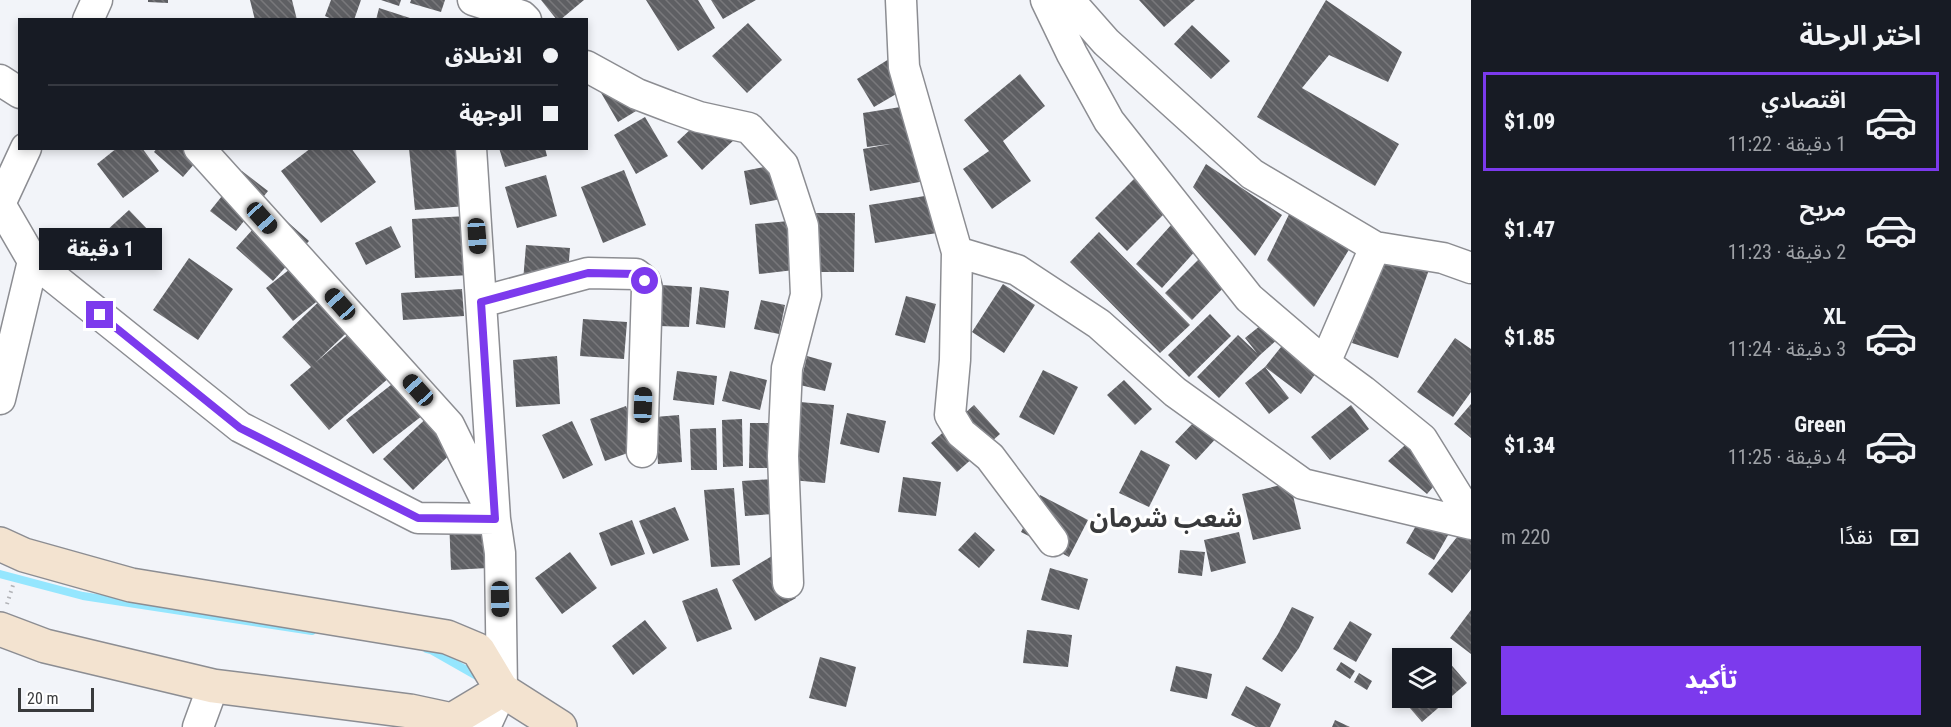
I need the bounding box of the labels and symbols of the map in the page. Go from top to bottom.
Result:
car [243,199,281,237]
car [467,217,487,255]
callout: 1 دقيقة [39,228,162,270]
route start [631,267,658,294]
car [321,285,359,323]
route end [86,301,113,328]
car [399,371,437,409]
car [633,387,653,423]
district label: شعب شرمان [1090,503,1242,534]
car [491,581,509,617]
scale bar [18,685,94,712]

